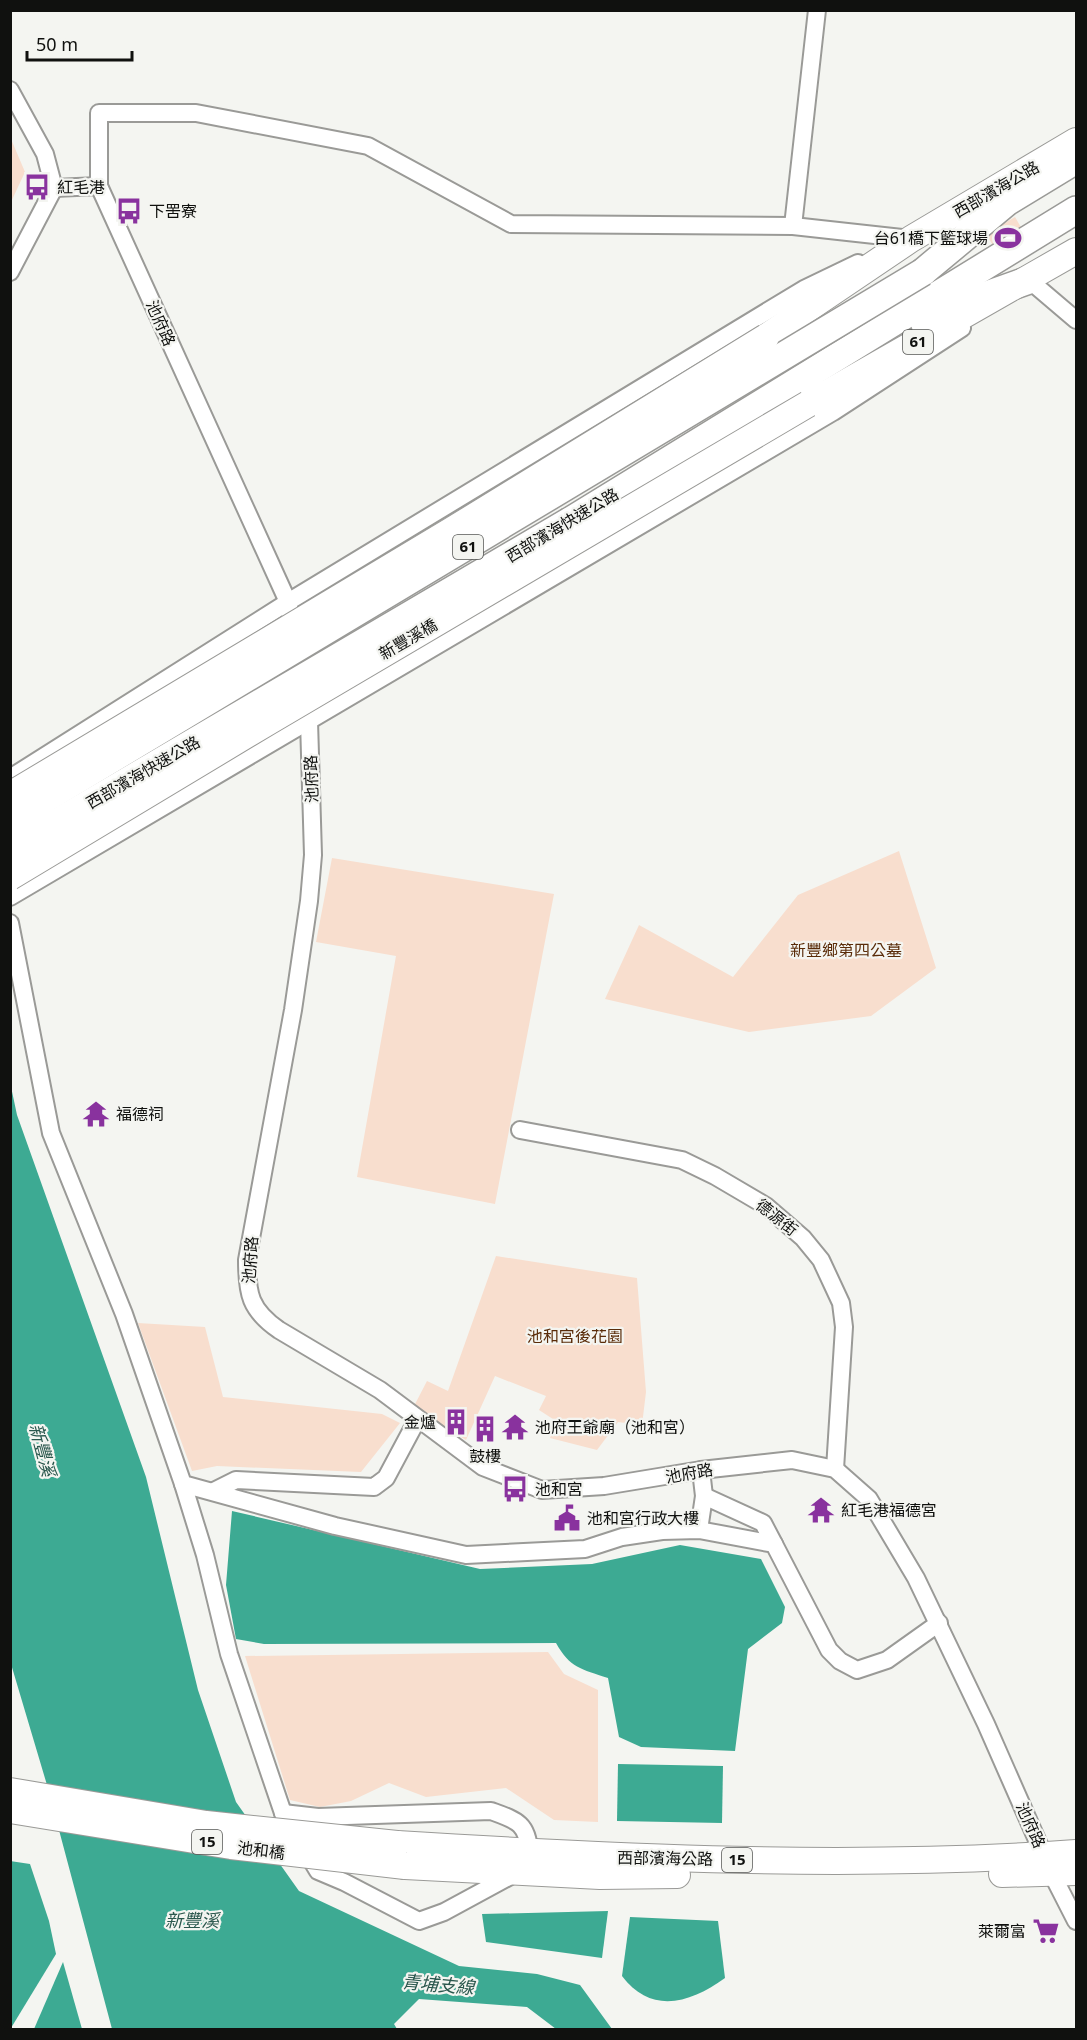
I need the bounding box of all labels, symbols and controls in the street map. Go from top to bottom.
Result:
scale bar [27,24,132,62]
text: 50 m [36,32,78,56]
street label: 西部濱海公路 [949,155,1043,223]
bus stop icon: 紅毛港 [22,172,52,202]
place label: 紅毛港 [57,176,105,198]
bus stop icon: 下罟寮 [114,196,144,226]
place label: 下罟寮 [149,200,197,222]
sports icon: 台61橋下籃球場 [993,223,1023,253]
place label: 台61橋下籃球場 [874,227,988,249]
street label: 池府路 [141,297,181,349]
road number: 61 [903,330,933,354]
street label: 西部濱海快速公路 [501,483,623,567]
road number: 61 [453,535,483,559]
street label: 新豐溪橋 [375,613,441,665]
street label: 西部濱海快速公路 [82,730,204,814]
street label: 池府路 [299,755,323,803]
park label: 新豐鄉第四公墓 [790,939,902,961]
temple icon: 福德祠 [81,1099,111,1129]
place label: 福德祠 [116,1103,164,1125]
street label: 德源街 [751,1194,803,1240]
street label: 池府路 [237,1235,263,1285]
park label: 池和宮後花園 [527,1325,623,1347]
building icon: 金爐 [441,1407,471,1437]
place label: 金爐 [404,1411,436,1433]
temple icon: 池府王爺廟（池和宮） [500,1412,530,1442]
building icon: 鼓樓 [470,1414,500,1444]
place label: 池府王爺廟（池和宮） [535,1416,695,1438]
water label: 新豐溪 [24,1421,62,1482]
place label: 鼓樓 [469,1445,501,1467]
street label: 池府路 [663,1458,715,1488]
bus stop icon: 池和宮 [500,1474,530,1504]
place label: 池和宮 [535,1478,583,1500]
temple icon: 紅毛港福德宮 [806,1495,836,1525]
place label: 紅毛港福德宮 [841,1499,937,1521]
public building icon: 池和宮行政大樓 [552,1503,582,1533]
place label: 池和宮行政大樓 [587,1507,699,1529]
street label: 池府路 [1011,1799,1051,1851]
road number: 15 [192,1830,222,1854]
street label: 池和橋 [236,1836,286,1864]
street label: 西部濱海公路 [617,1846,713,1870]
road number: 15 [722,1848,752,1872]
water label: 新豐溪 [165,1908,222,1932]
supermarket icon: 萊爾富 [1031,1916,1061,1946]
place label: 萊爾富 [978,1920,1026,1942]
water label: 青埔支線 [401,1969,477,1999]

